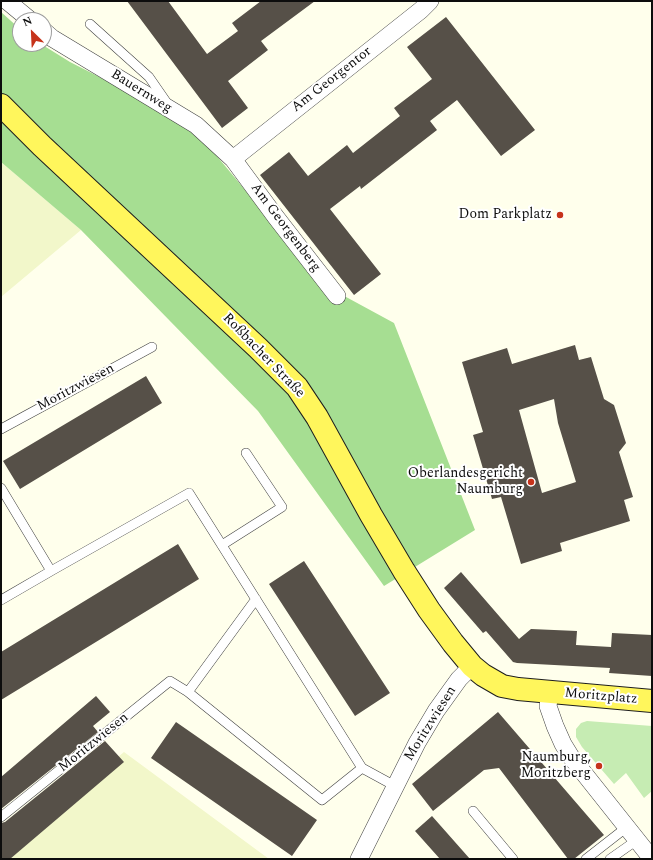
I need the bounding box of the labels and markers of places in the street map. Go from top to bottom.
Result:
place label: Dom Parkplatz [459,207,552,223]
marker: Dom Parkplatz [555,210,565,220]
place label: Oberlandesgericht Naumburg [408,466,523,498]
marker: Oberlandesgericht Naumburg [526,477,536,487]
place label: Naumburg, Moritzberg [521,750,591,782]
marker: Naumburg, Moritzberg [594,761,604,771]

